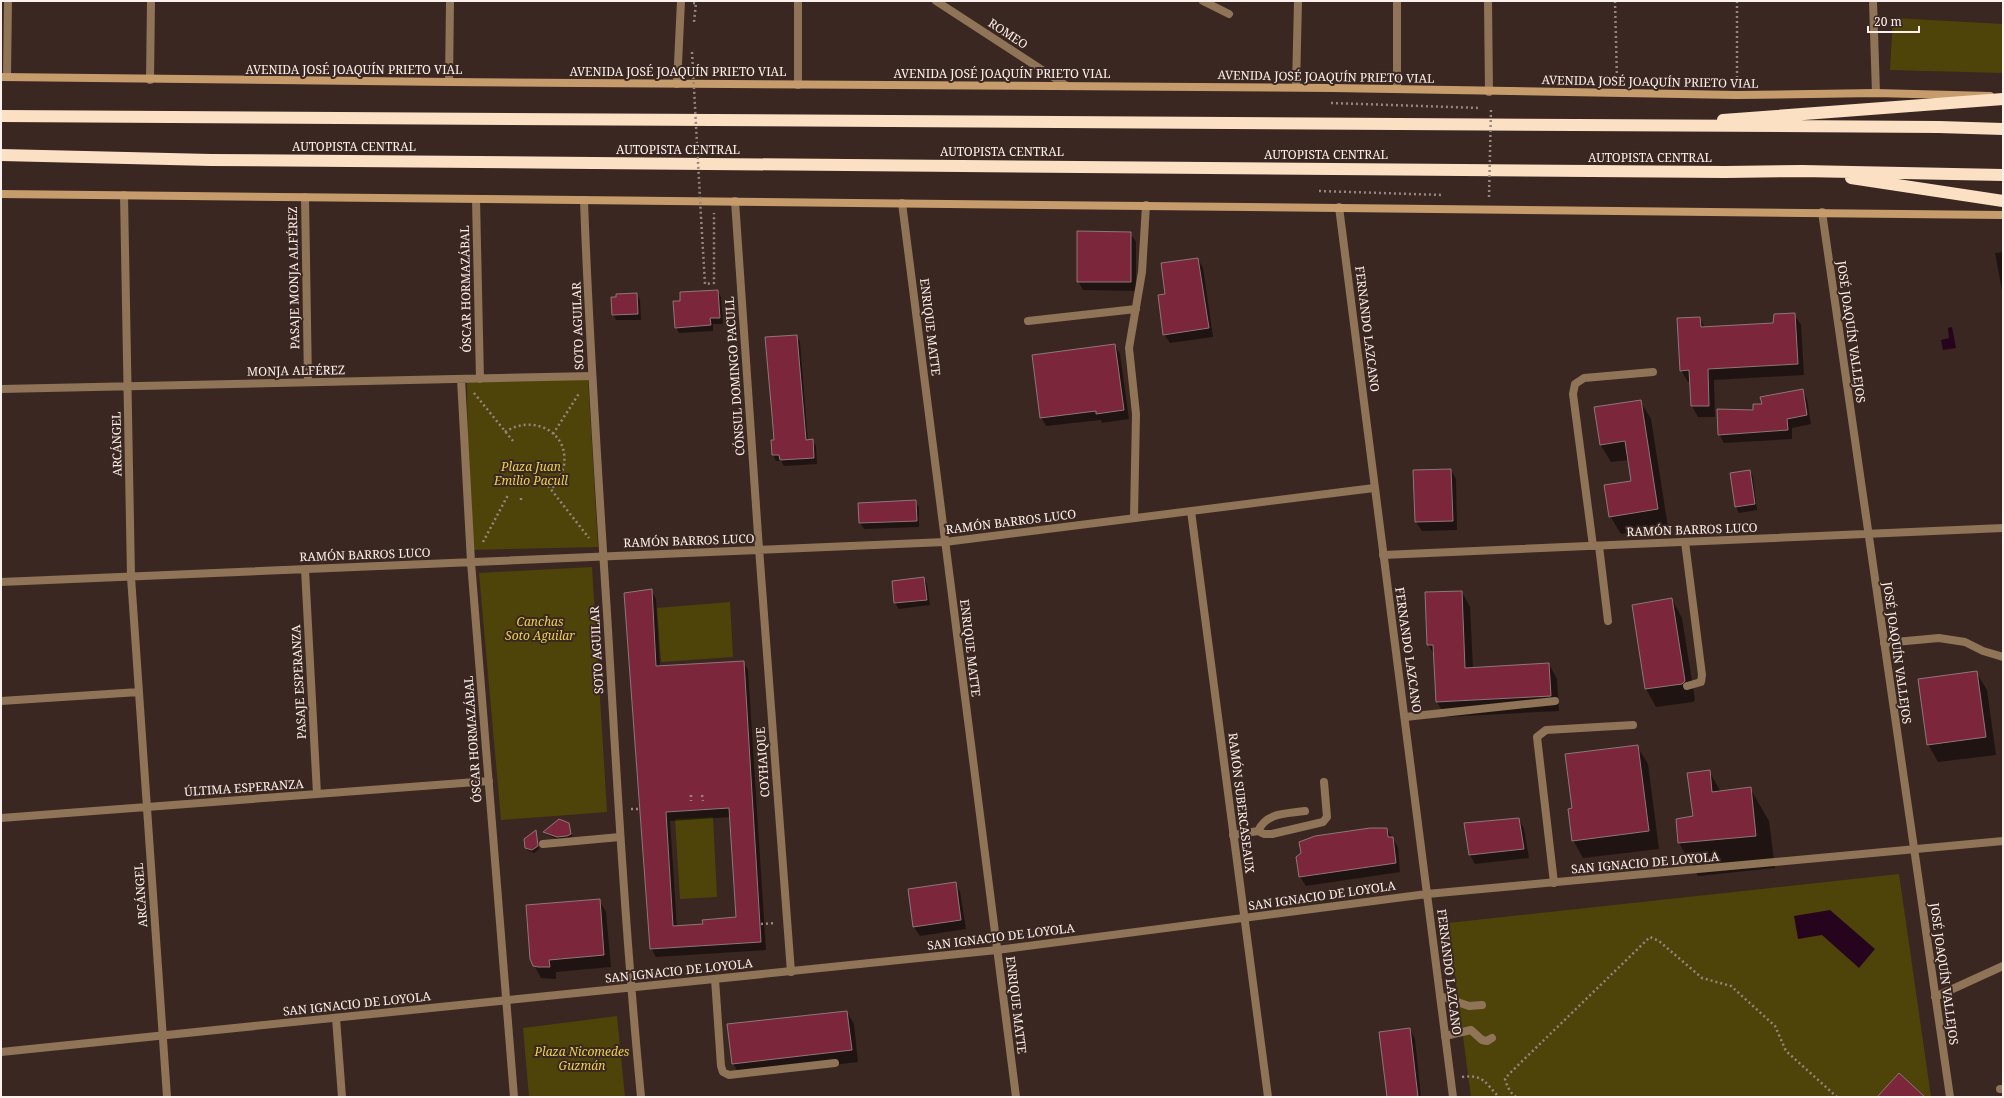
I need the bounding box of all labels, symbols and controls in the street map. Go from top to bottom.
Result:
scale bar [1868,8,1919,34]
text: 20 m [1874,13,1902,30]
street label: ROMEO [985,14,1031,53]
street label: AVENIDA JOSÉ JOAQUÍN PRIETO VIAL [246,61,462,78]
street label: AVENIDA JOSÉ JOAQUÍN PRIETO VIAL [570,63,786,80]
street label: AVENIDA JOSÉ JOAQUÍN PRIETO VIAL [894,65,1110,82]
street label: AVENIDA JOSÉ JOAQUÍN PRIETO VIAL [1217,66,1435,87]
street label: AVENIDA JOSÉ JOAQUÍN PRIETO VIAL [1541,71,1759,92]
street label: AUTOPISTA CENTRAL [292,138,416,155]
street label: AUTOPISTA CENTRAL [616,141,740,158]
street label: AUTOPISTA CENTRAL [940,143,1064,160]
street label: AUTOPISTA CENTRAL [1264,146,1388,163]
street label: AUTOPISTA CENTRAL [1588,149,1712,166]
street label: PASAJE MONJA ALFÉREZ [284,206,303,350]
street label: ÓSCAR HORMAZÁBAL [456,225,475,353]
street label: JOSÉ JOAQUÍN VALLEJOS [1833,259,1870,404]
street label: FERNANDO LAZCANO [1351,265,1384,393]
street label: ENRIQUE MATTE [916,277,945,377]
street label: SOTO AGUILAR [567,282,588,370]
street label: CÓNSUL DOMINGO PACULL [720,296,749,456]
street label: MONJA ALFÉREZ [247,361,345,380]
street label: ARCÁNGEL [107,412,126,476]
park label: Plaza Juan Emilio Pacull [493,458,568,489]
street label: RAMÓN BARROS LUCO [945,505,1077,538]
street label: RAMÓN BARROS LUCO [1626,519,1758,540]
street label: RAMÓN BARROS LUCO [623,530,755,551]
street label: RAMÓN BARROS LUCO [299,544,431,565]
street label: JOSÉ JOAQUÍN VALLEJOS [1879,580,1916,725]
street label: FERNANDO LAZCANO [1391,586,1426,714]
street label: ENRIQUE MATTE [956,598,985,698]
street label: SOTO AGUILAR [586,606,607,694]
park label: Canchas Soto Aguilar [505,613,575,644]
street label: PASAJE ESPERANZA [287,624,310,740]
street label: ÓSCAR HORMAZÁBAL [460,675,485,803]
street label: COYHAIQUE [752,726,773,798]
street label: RAMÓN SUBERCASEAUX [1224,732,1259,874]
street label: ÚLTIMA ESPERANZA [184,775,305,800]
street label: SAN IGNACIO DE LOYOLA [1570,848,1720,877]
street label: ARCÁNGEL [130,862,151,928]
street label: SAN IGNACIO DE LOYOLA [1247,877,1397,914]
street label: JOSÉ JOAQUÍN VALLEJOS [1926,901,1963,1046]
street label: FERNANDO LAZCANO [1433,908,1466,1036]
street label: SAN IGNACIO DE LOYOLA [926,919,1076,954]
street label: SAN IGNACIO DE LOYOLA [604,954,754,987]
street label: ENRIQUE MATTE [1002,955,1031,1055]
street label: SAN IGNACIO DE LOYOLA [282,987,432,1020]
park label: Plaza Nicomedes Guzmán [534,1043,630,1074]

